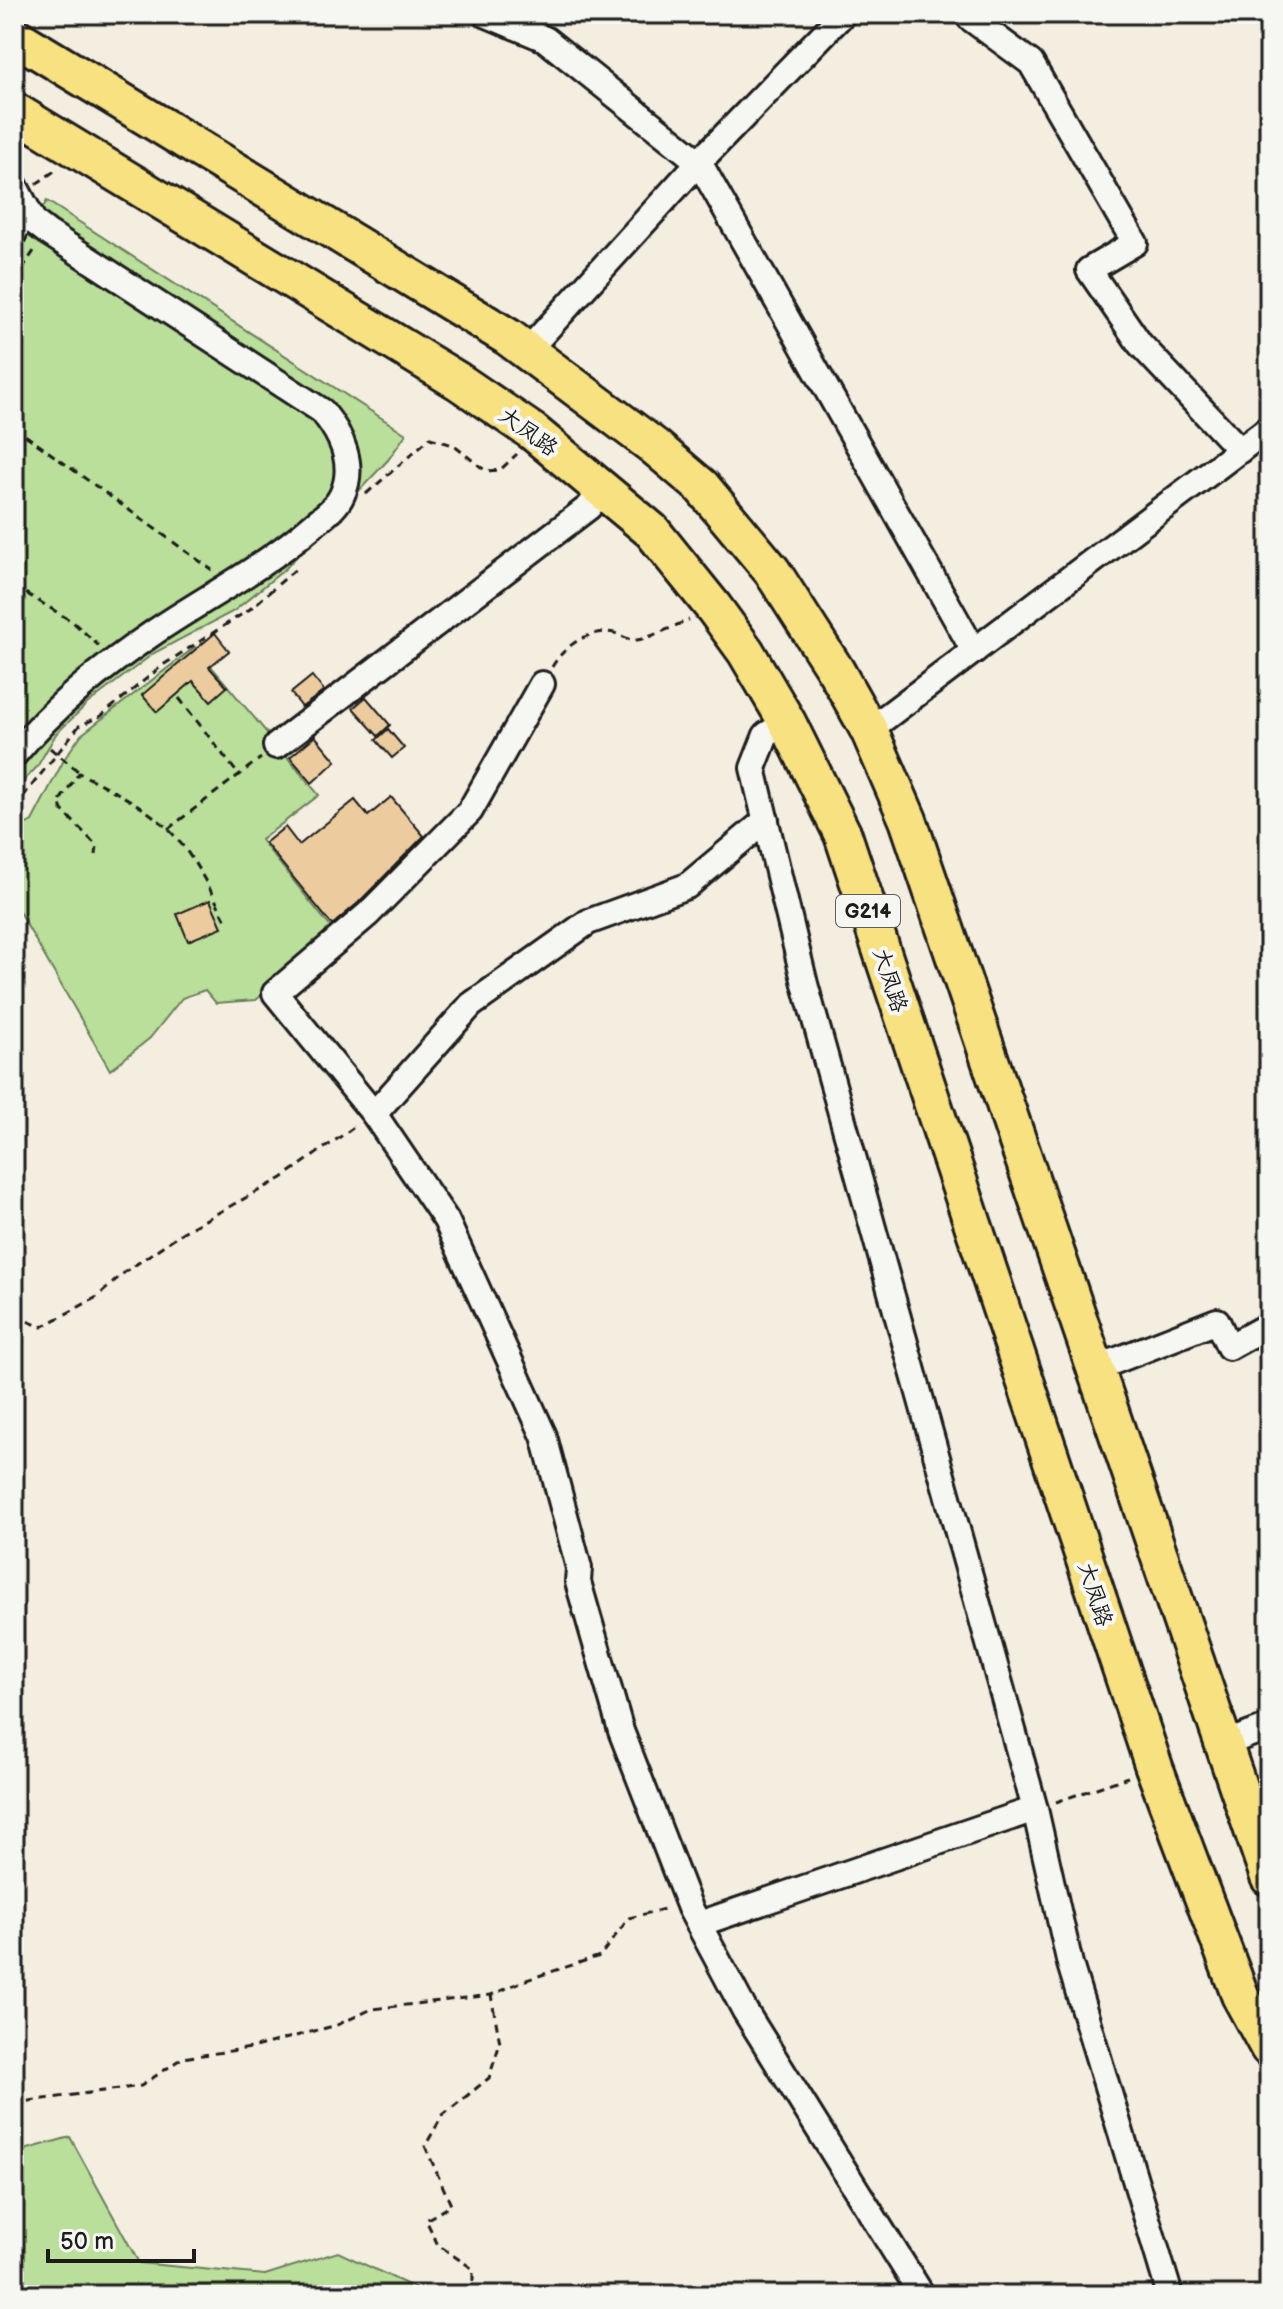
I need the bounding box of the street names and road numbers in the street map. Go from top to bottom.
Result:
street label: 大凤路 [493,402,563,463]
road number: G214 [836,895,900,927]
street label: 大凤路 [867,945,913,1016]
street label: 大凤路 [1072,1559,1118,1630]

